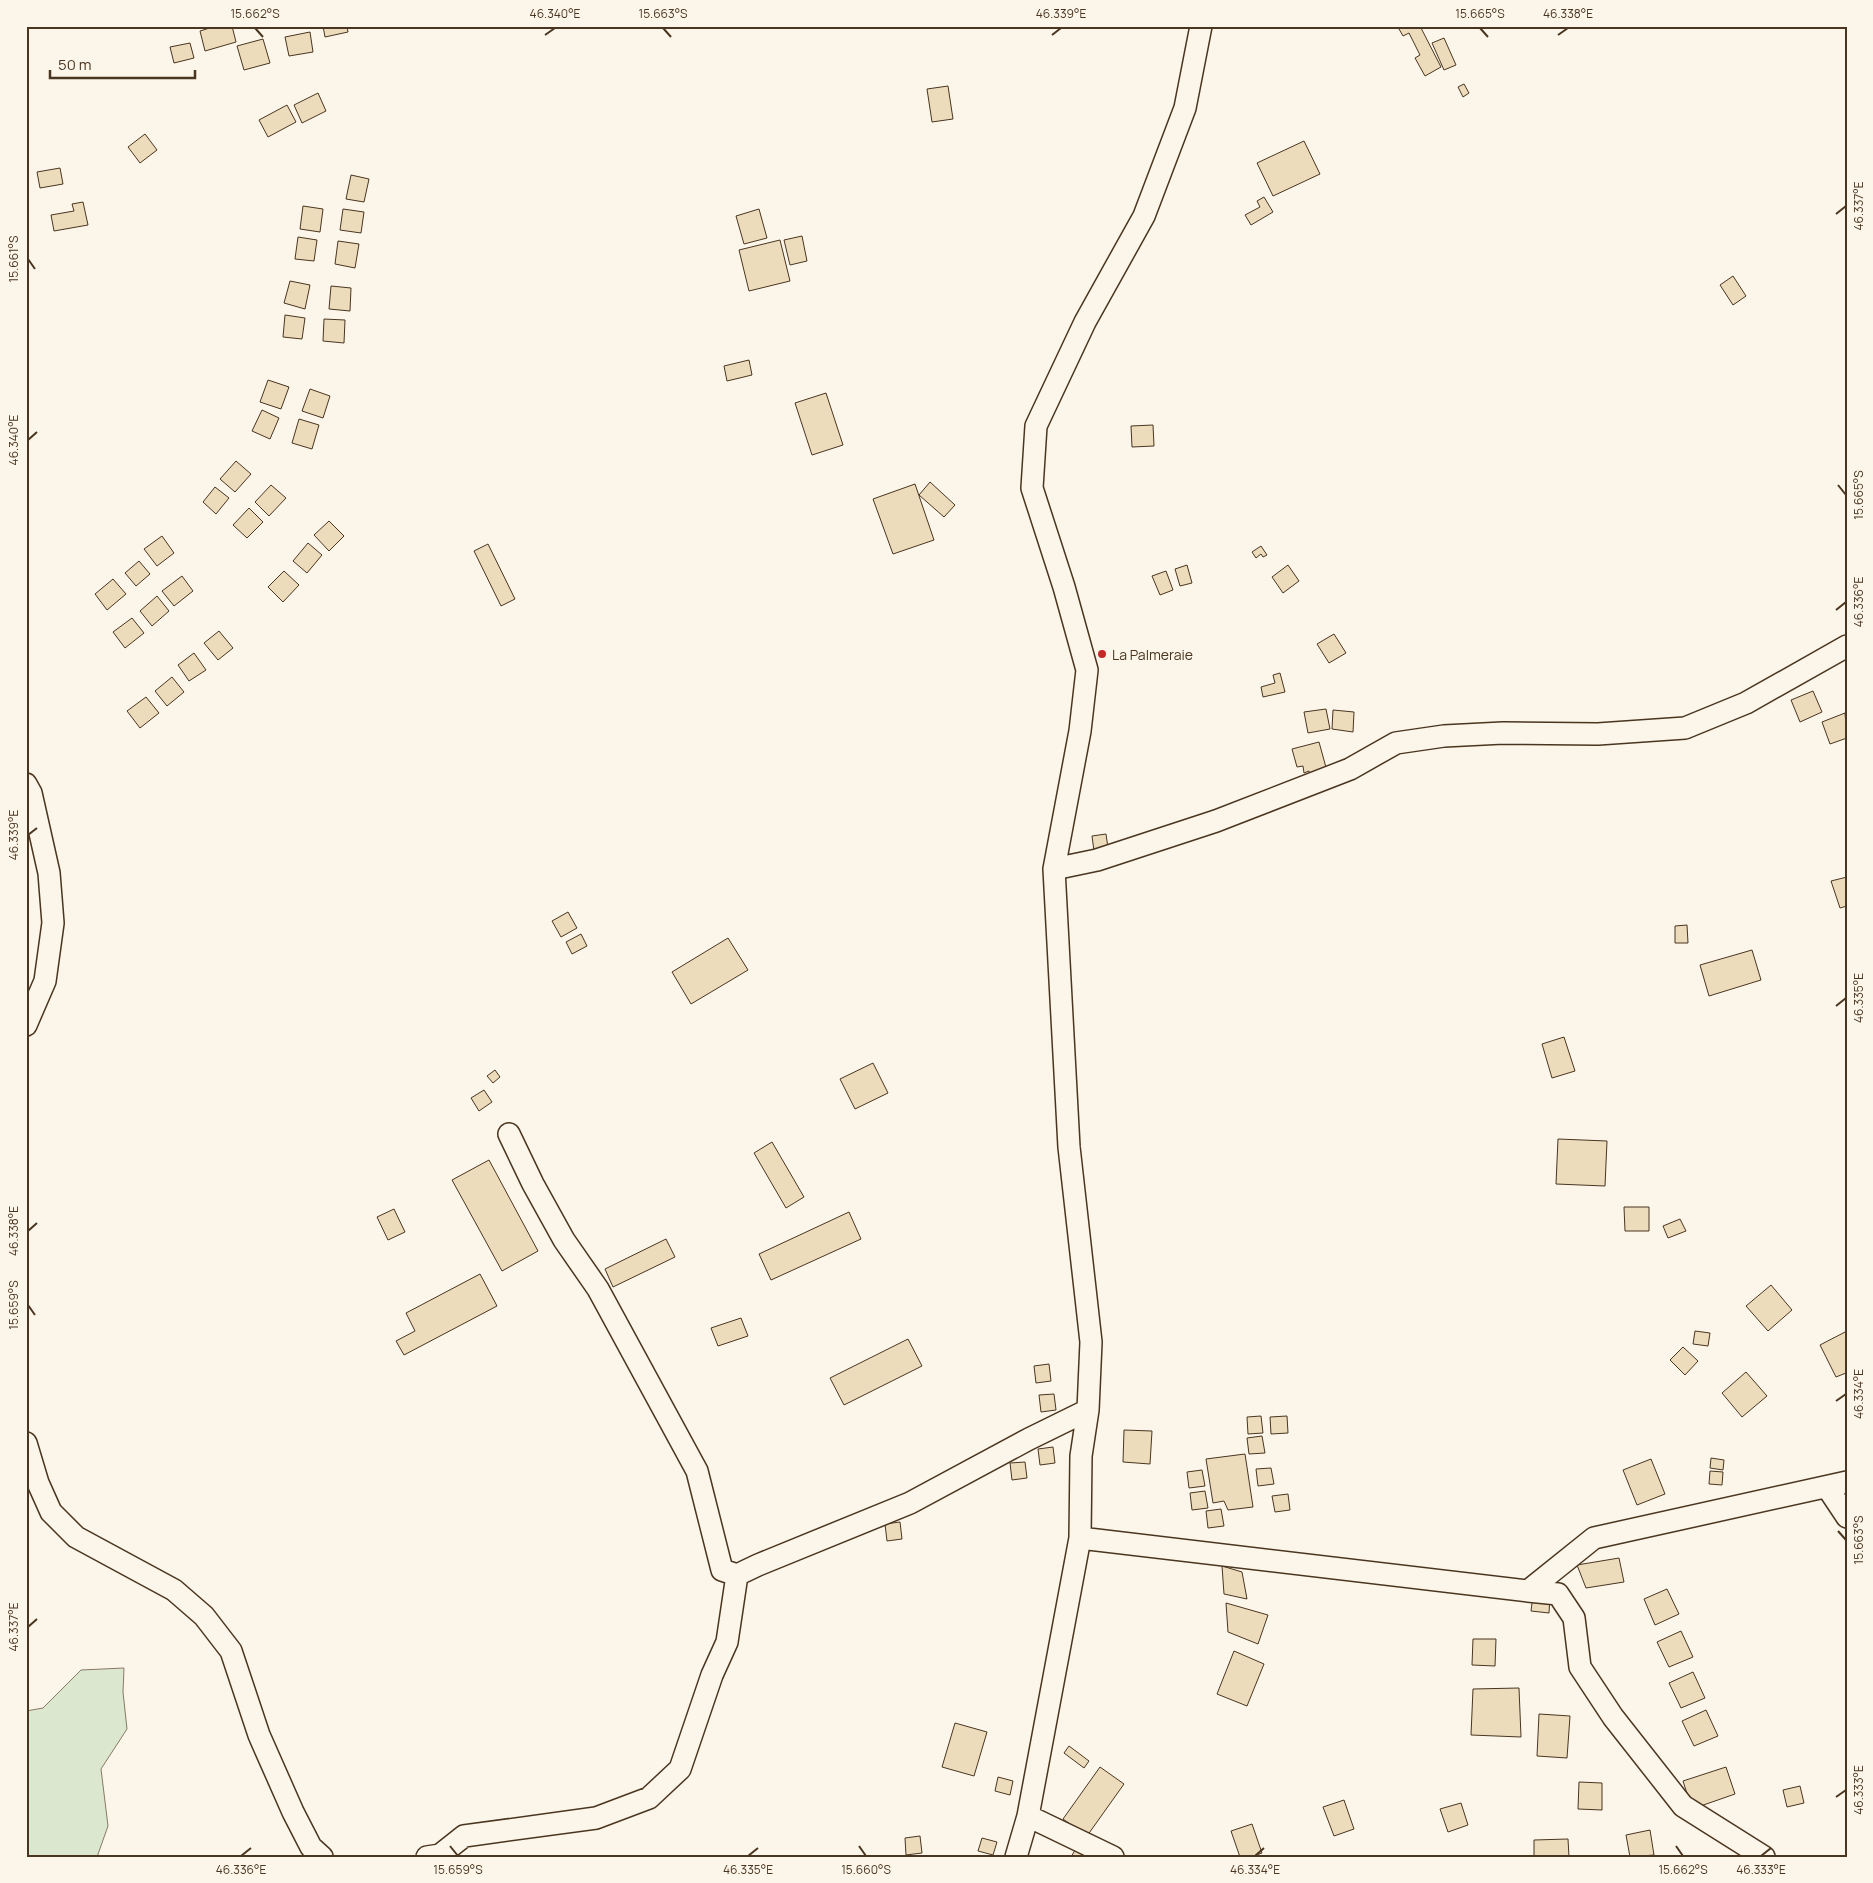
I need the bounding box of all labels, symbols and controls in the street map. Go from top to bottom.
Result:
text: 15.662°S [230,5,280,22]
text: 46.340°E [530,5,581,22]
text: 15.663°S [639,5,687,22]
text: 46.339°E [1036,5,1086,22]
text: 15.665°S [1455,5,1505,22]
text: 46.338°E [1543,5,1593,22]
scale bar [50,48,195,80]
text: 50 m [58,54,92,75]
text: 46.337°E [1850,181,1867,231]
text: 15.661°S [5,236,22,282]
text: 46.340°E [5,414,22,465]
text: 15.665°S [1850,470,1867,520]
text: 46.336°E [1850,577,1867,627]
place label: La Palmeraie [1112,645,1193,664]
marker: La Palmeraie [1096,648,1108,660]
text: 46.339°E [5,810,22,860]
text: 46.335°E [1850,973,1867,1023]
text: 46.338°E [5,1206,22,1256]
text: 15.659°S [5,1280,22,1330]
text: 46.334°E [1850,1369,1867,1419]
text: 15.663°S [1850,1516,1867,1564]
text: 46.337°E [5,1602,22,1652]
text: 46.333°E [1850,1765,1867,1815]
text: 46.336°E [216,1861,266,1878]
text: 15.659°S [433,1861,483,1878]
text: 46.335°E [723,1861,773,1878]
text: 15.660°S [841,1861,891,1878]
text: 46.334°E [1230,1861,1280,1878]
text: 15.662°S [1658,1861,1708,1878]
text: 46.333°E [1736,1861,1786,1878]

